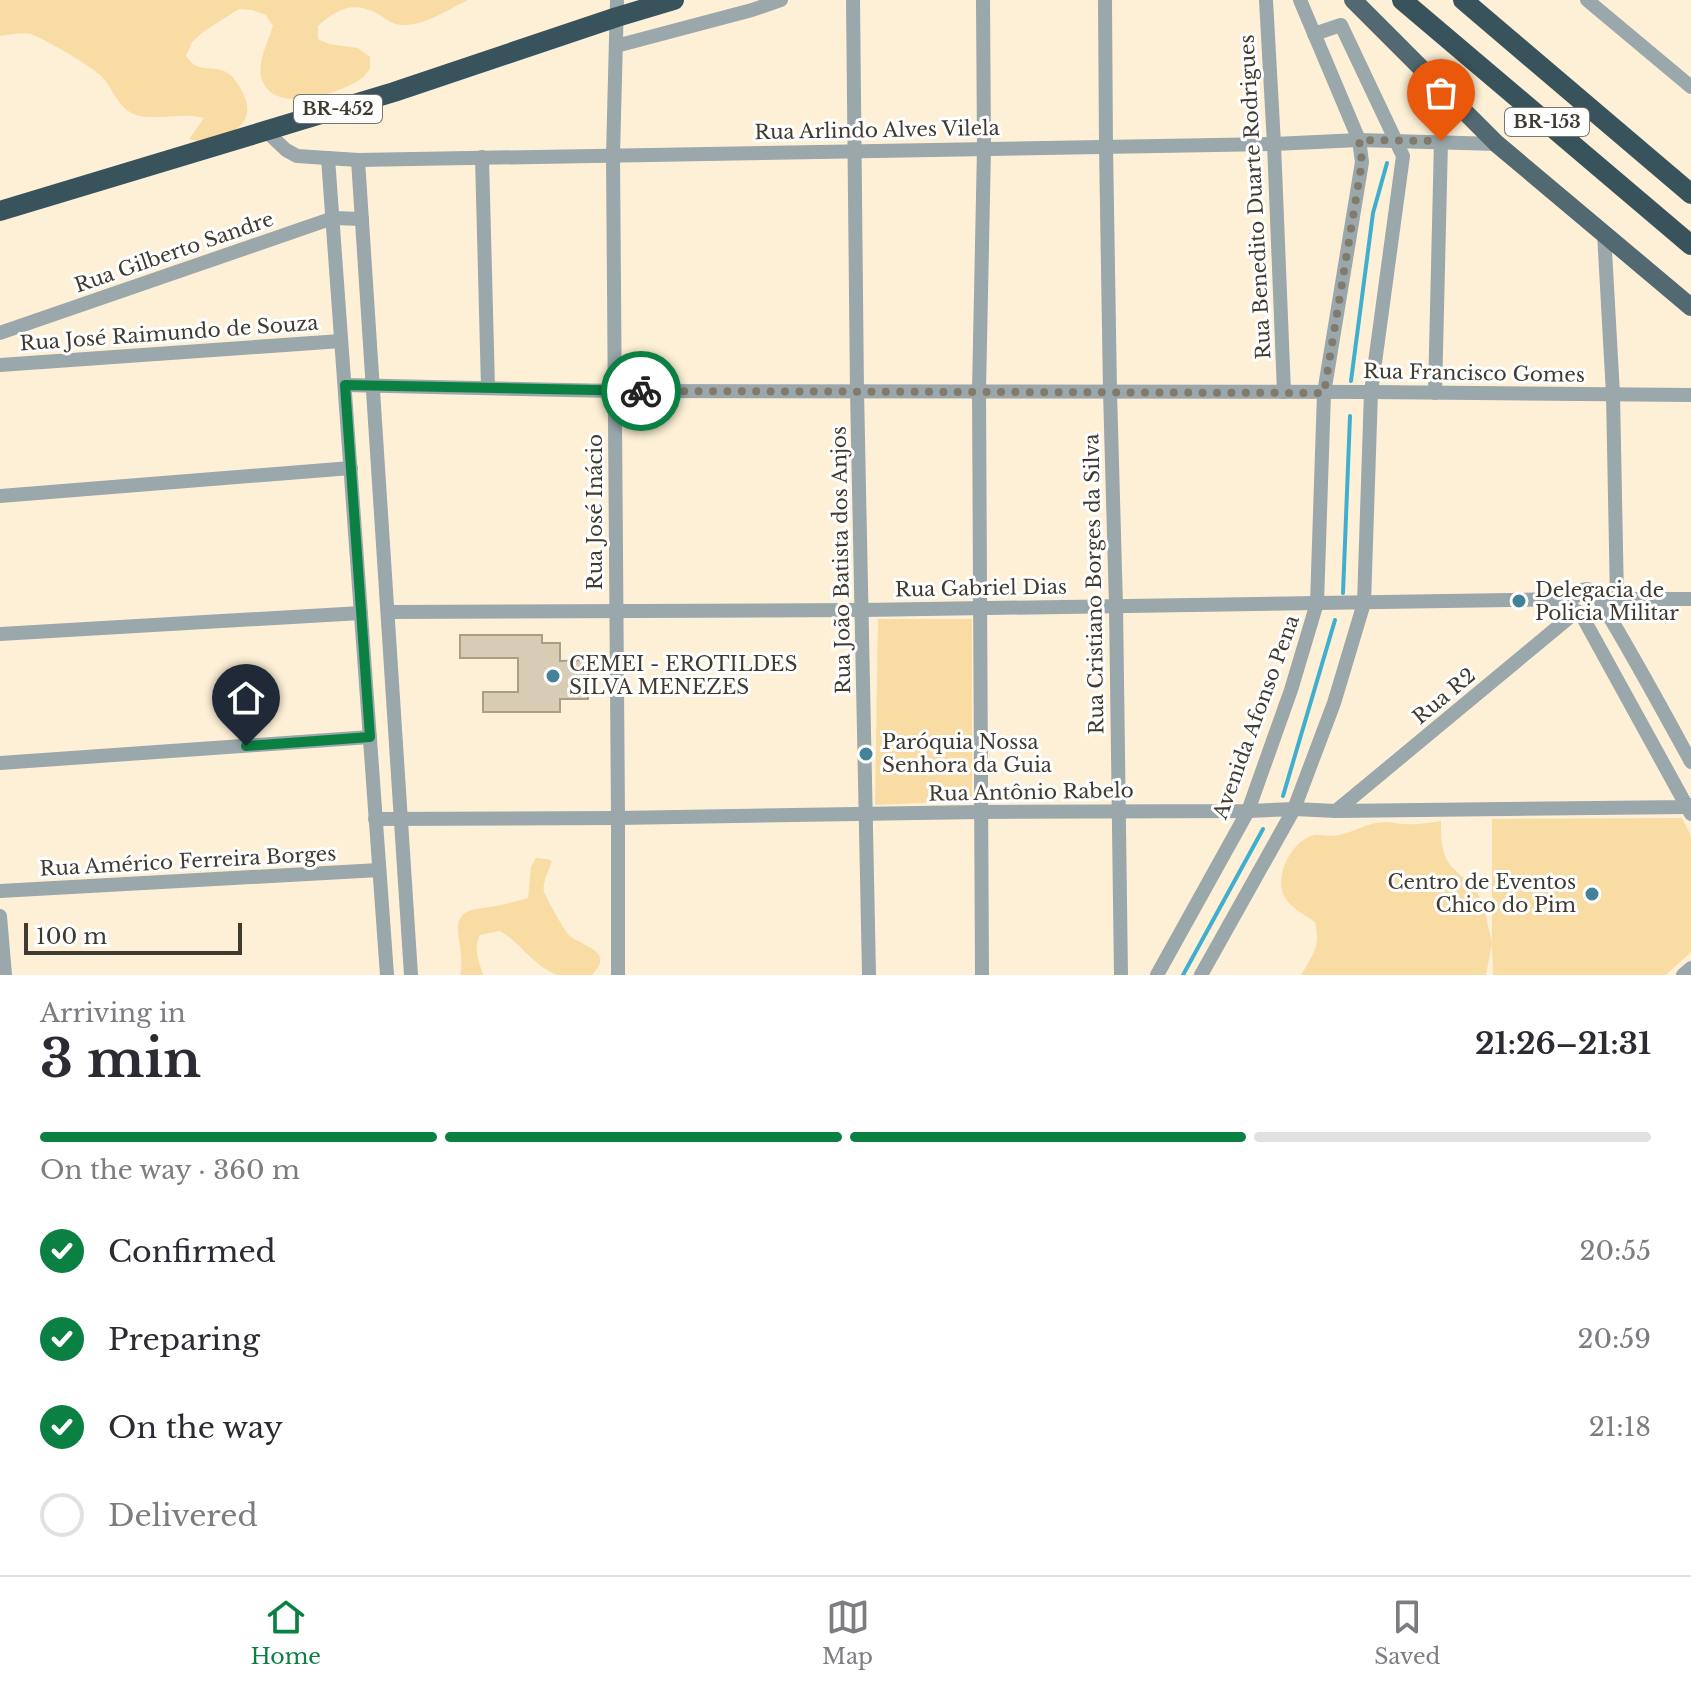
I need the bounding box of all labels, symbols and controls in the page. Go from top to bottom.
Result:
street label: Rua Benedito Duarte Rodrigues [1235,34,1275,360]
pin [1407,59,1475,141]
icon: bag [1419,71,1463,115]
road number: BR-452 [294,95,382,123]
road number: BR-153 [1505,108,1589,136]
street label: Rua Arlindo Alves Vilela [754,116,1001,144]
street label: Rua Gilberto Sandre [71,207,277,297]
street label: Rua José Raimundo de Souza [19,311,320,355]
courier [601,351,681,431]
street label: Rua Francisco Gomes [1363,359,1585,387]
icon: bike [619,369,663,413]
street label: Rua João Batista dos Anjos [827,426,855,694]
street label: Rua Cristiano Borges da Silva [1079,433,1109,735]
street label: Rua José Inácio [583,434,607,590]
street label: Rua Gabriel Dias [895,575,1067,601]
place label: Delegacia de Policia Militar [1535,578,1679,625]
marker: Delegacia de Policia Militar [1510,592,1528,610]
street label: Avenida Afonso Pena [1208,611,1304,823]
place label: CEMEI - EROTILDES SILVA MENEZES [569,652,797,699]
street label: Rua R2 [1408,663,1480,729]
pin [212,664,280,746]
marker: CEMEI - EROTILDES SILVA MENEZES [544,667,562,685]
icon: home [224,676,268,720]
place label: Paróquia Nossa Senhora da Guia [882,730,1053,777]
marker: Paróquia Nossa Senhora da Guia [857,745,875,763]
street label: Rua Antônio Rabelo [928,778,1134,806]
street label: Rua Américo Ferreira Borges [39,841,337,881]
place label: Centro de Eventos Chico do Pim [1387,870,1577,917]
marker: Centro de Eventos Chico do Pim [1583,885,1601,903]
scale bar [24,919,242,955]
text: 100 m [36,923,107,950]
text: Arriving in [40,997,186,1029]
text: 21:26–21:31 [1475,1025,1651,1062]
text: 3 min [40,1027,201,1091]
text: On the way · 360 m [40,1154,300,1186]
icon: check [40,1229,84,1273]
text: Confirmed [108,1233,276,1270]
text: 20:55 [1579,1235,1651,1267]
icon: check [40,1317,84,1361]
text: Preparing [108,1321,260,1358]
text: 20:59 [1578,1323,1651,1355]
icon: check [40,1405,84,1449]
text: On the way [108,1409,283,1446]
text: 21:18 [1589,1411,1651,1443]
text: Delivered [108,1497,258,1534]
tab: Home [251,1595,321,1670]
tab: Map [822,1595,873,1670]
tab: Saved [1374,1595,1440,1670]

